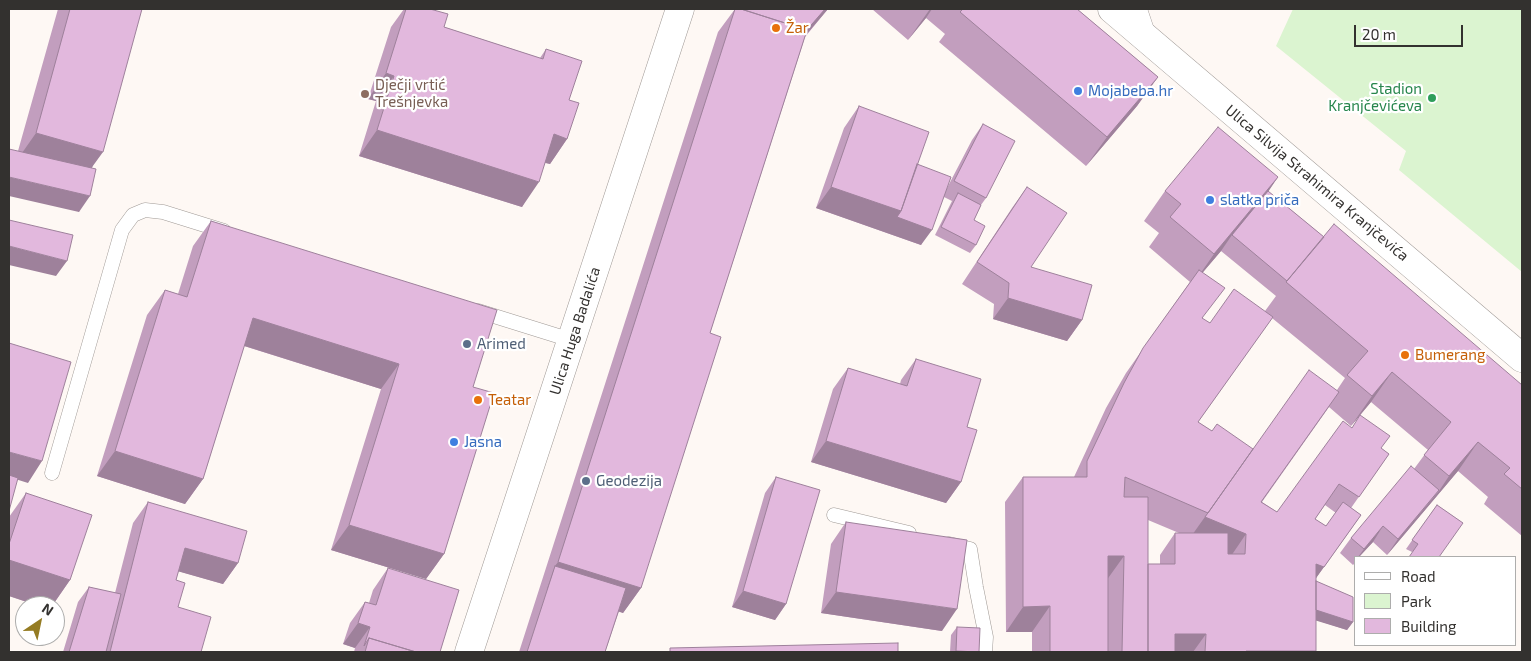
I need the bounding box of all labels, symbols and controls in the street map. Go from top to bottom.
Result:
scale bar [1356,15,1465,47]
place label: Žar [786,19,809,37]
marker: Žar [770,22,782,34]
text: 20 m [1362,25,1396,43]
place label: Dječji vrtić Trešnjevka [375,76,448,111]
place label: Stadion Kranjčevićeva [1328,80,1422,115]
place label: Mojabeba.hr [1088,82,1173,100]
marker: Mojabeba.hr [1072,85,1084,97]
marker: Dječji vrtić Trešnjevka [359,88,371,100]
marker: Stadion Kranjčevićeva [1426,92,1438,104]
street label: Ulica Silvija Strahimira Kranjčevića [1222,101,1412,265]
place label: slatka priča [1220,191,1299,209]
marker: slatka priča [1204,194,1216,206]
street label: Ulica Huga Badalića [546,265,604,397]
place label: Arimed [477,335,526,353]
marker: Arimed [461,338,473,350]
place label: Bumerang [1415,346,1485,364]
marker: Bumerang [1399,349,1411,361]
place label: Teatar [488,391,531,409]
marker: Teatar [472,394,484,406]
place label: Jasna [464,433,502,451]
marker: Jasna [448,436,460,448]
place label: Geodezija [596,472,662,490]
marker: Geodezija [580,475,592,487]
legend [1354,556,1516,646]
text: Road [1401,567,1436,585]
text: Park [1401,592,1432,610]
north arrow [15,596,65,646]
text: N [39,599,57,619]
text: Building [1401,617,1456,635]

